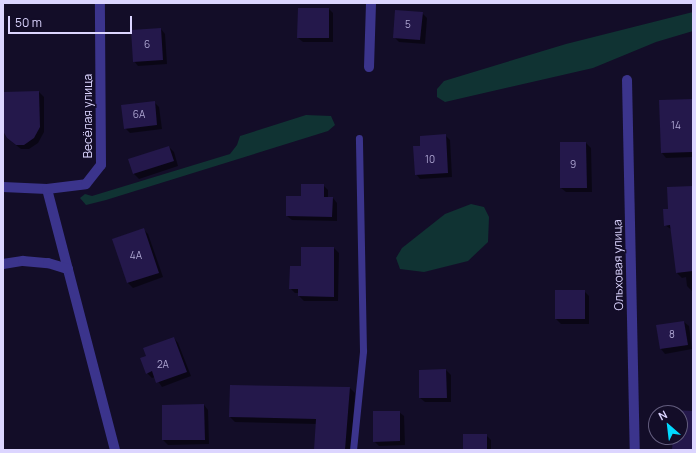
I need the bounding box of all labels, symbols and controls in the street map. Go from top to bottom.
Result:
scale bar [10,8,134,34]
text: 50 m [15,14,42,31]
house number: 5 [405,19,411,31]
house number: 6 [144,39,150,51]
street label: Весёлая улица [81,74,95,158]
house number: 6А [133,109,145,121]
house number: 14 [671,120,681,132]
house number: 10 [425,154,435,166]
house number: 9 [570,159,576,171]
street label: Ольховая улица [610,219,626,311]
house number: 4А [130,250,142,262]
house number: 8 [669,329,675,341]
house number: 2А [157,359,169,371]
north arrow [648,405,688,445]
text: N [656,406,670,423]

